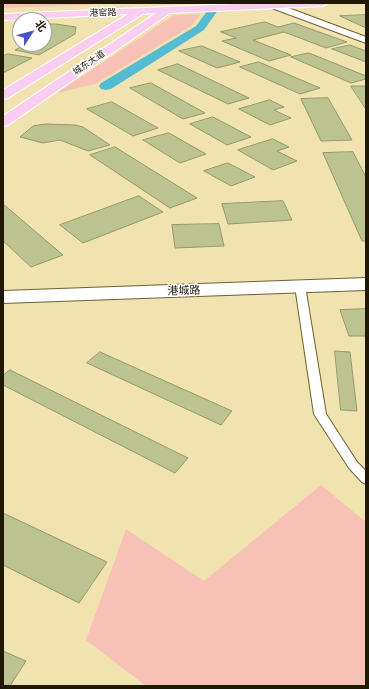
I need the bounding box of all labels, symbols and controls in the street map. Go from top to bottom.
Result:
street label: 港窑路 [89,7,117,19]
north arrow [12,12,52,52]
text: 北 [32,17,50,34]
street label: 城东大道 [71,48,107,78]
street label: 港城路 [167,284,201,298]

